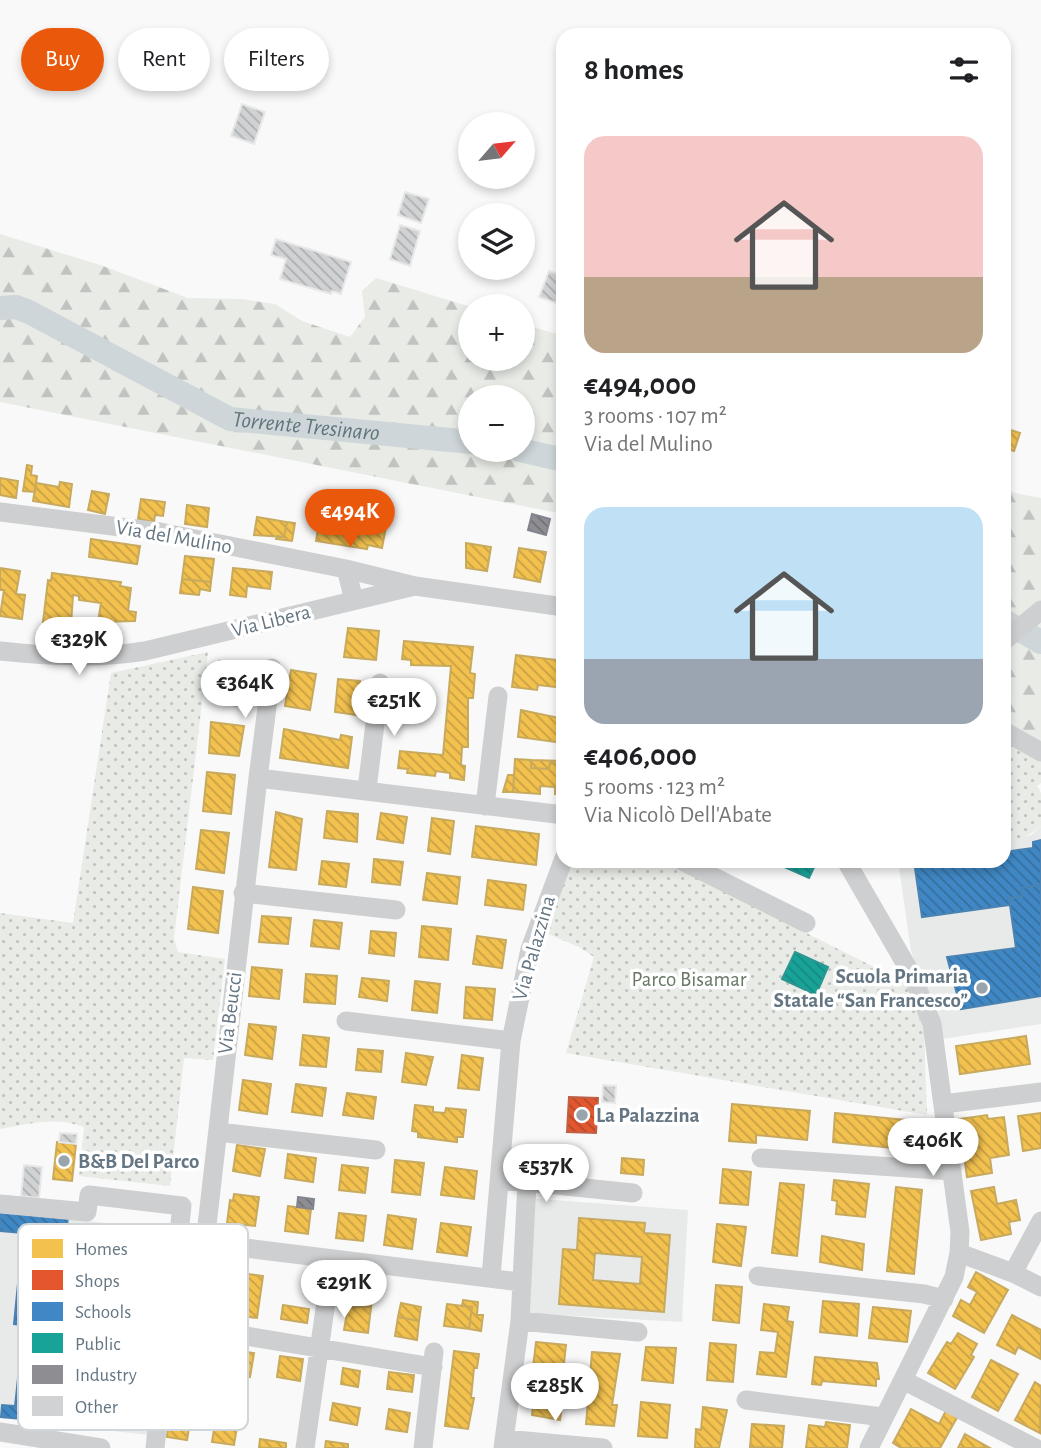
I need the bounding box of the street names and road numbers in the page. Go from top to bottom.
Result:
street label: Via del Mulino [114,516,234,558]
street label: Via Libera [229,601,313,641]
street label: Via Palazzina [509,893,559,1003]
street label: Via Beucci [215,971,245,1055]

